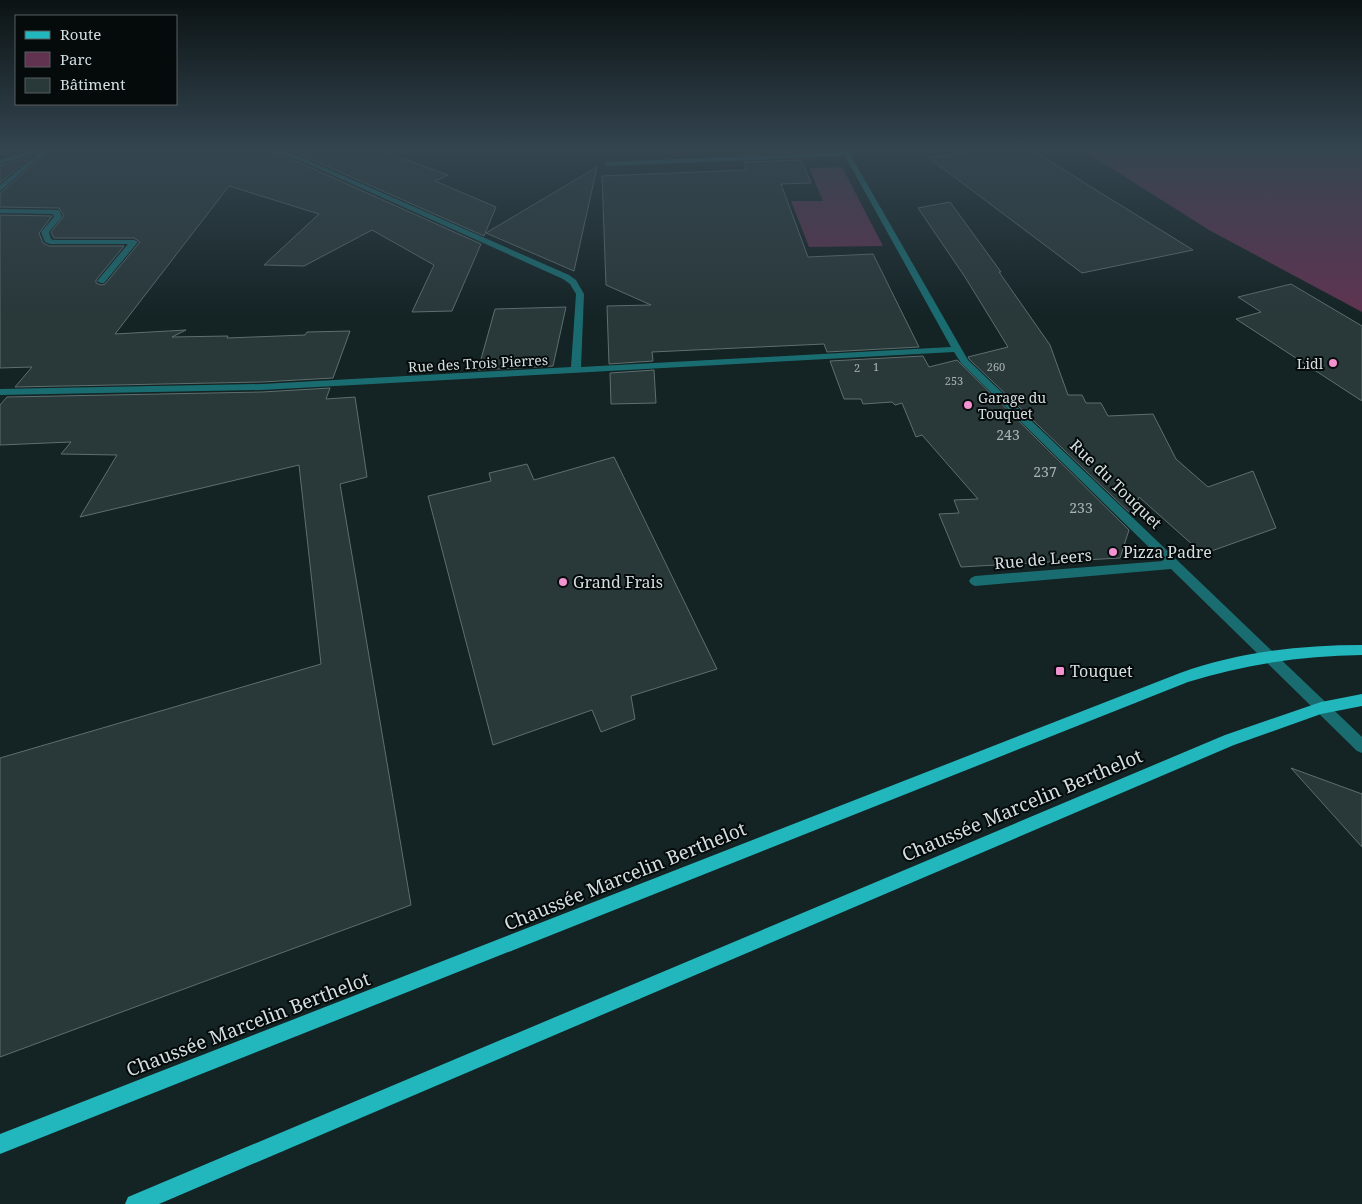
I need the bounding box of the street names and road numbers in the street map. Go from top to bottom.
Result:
street label: Rue des Trois Pierres [407,350,549,376]
street label: Rue du Touquet [1065,434,1167,534]
street label: Rue de Leers [993,544,1093,574]
street label: Chaussée Marcelin Berthelot [898,742,1147,868]
street label: Chaussée Marcelin Berthelot [500,815,750,937]
street label: Chaussée Marcelin Berthelot [122,965,374,1083]

